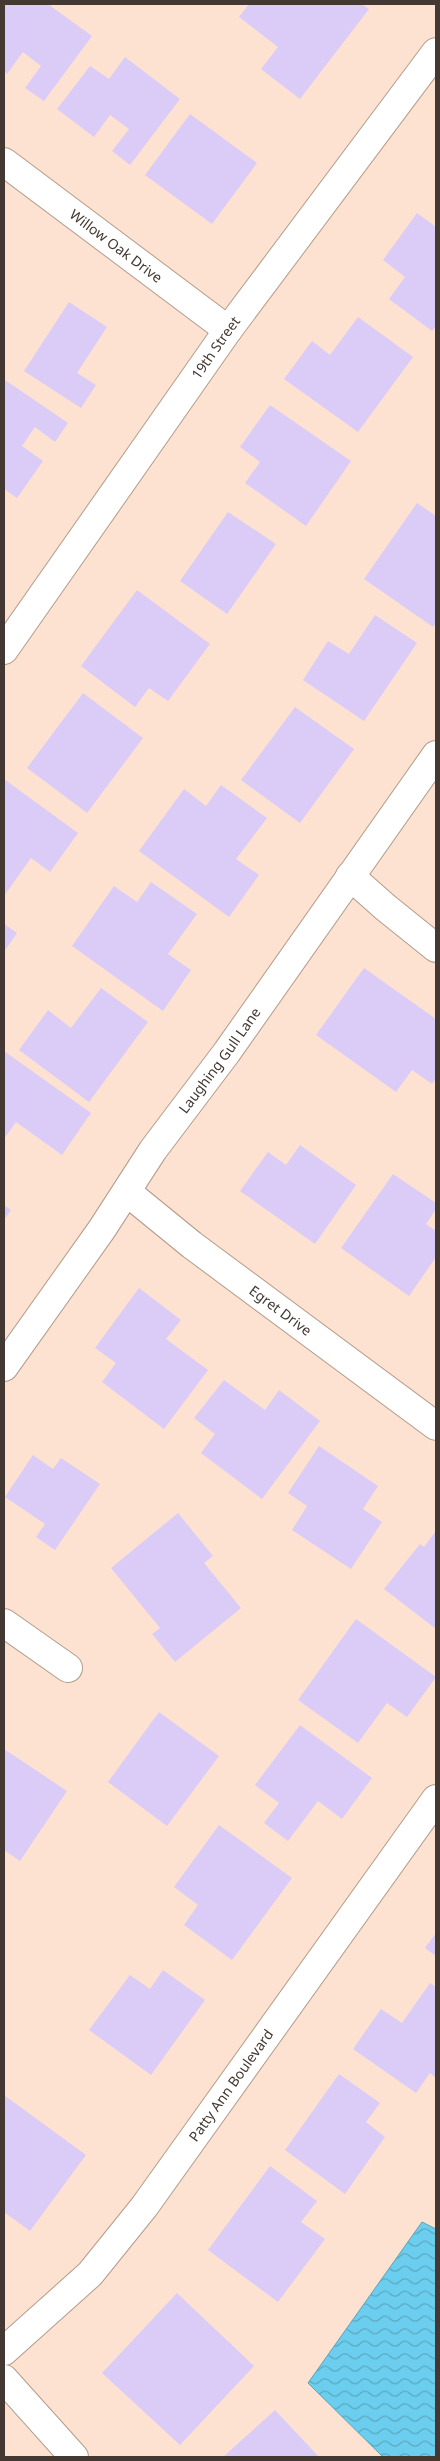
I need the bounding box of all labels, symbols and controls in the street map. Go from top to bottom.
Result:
street label: Willow Oak Drive [66,205,167,287]
street label: 19th Street [187,312,244,383]
street label: Laughing Gull Lane [174,1003,265,1117]
street label: Egret Drive [246,1281,316,1340]
street label: Patty Ann Boulevard [184,2025,277,2145]

